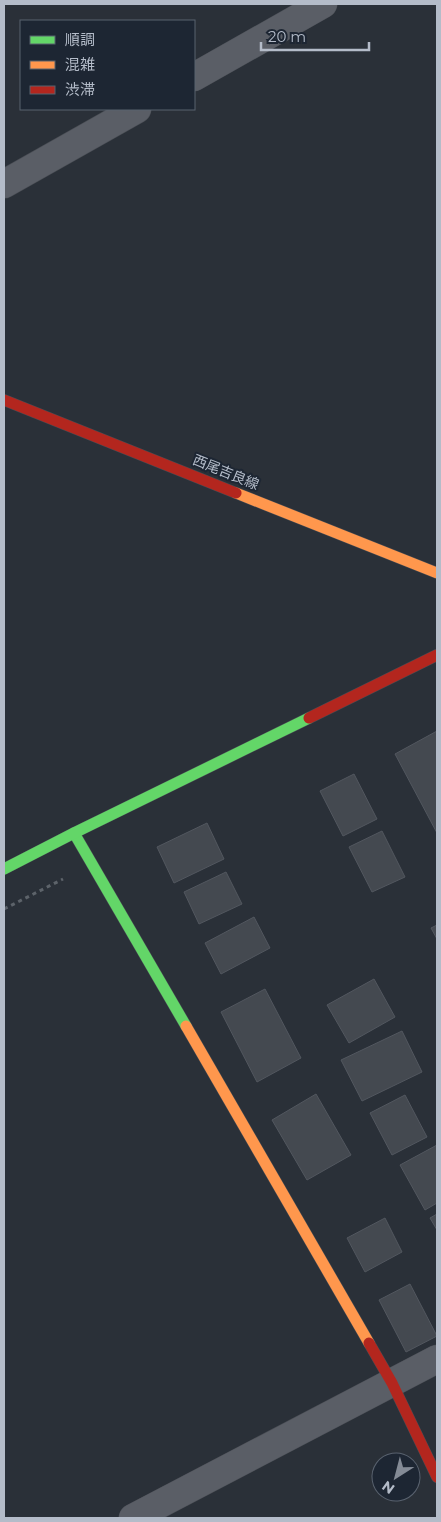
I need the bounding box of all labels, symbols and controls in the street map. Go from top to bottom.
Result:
legend [20,20,195,110]
scale bar [261,20,368,52]
text: 20 m [268,27,306,46]
text: 順調 [65,30,95,49]
text: 混雑 [65,55,95,74]
text: 渋滞 [65,80,95,99]
street label: 西尾吉良線 [190,451,262,493]
north arrow [371,1452,421,1502]
text: N [378,1477,398,1498]

